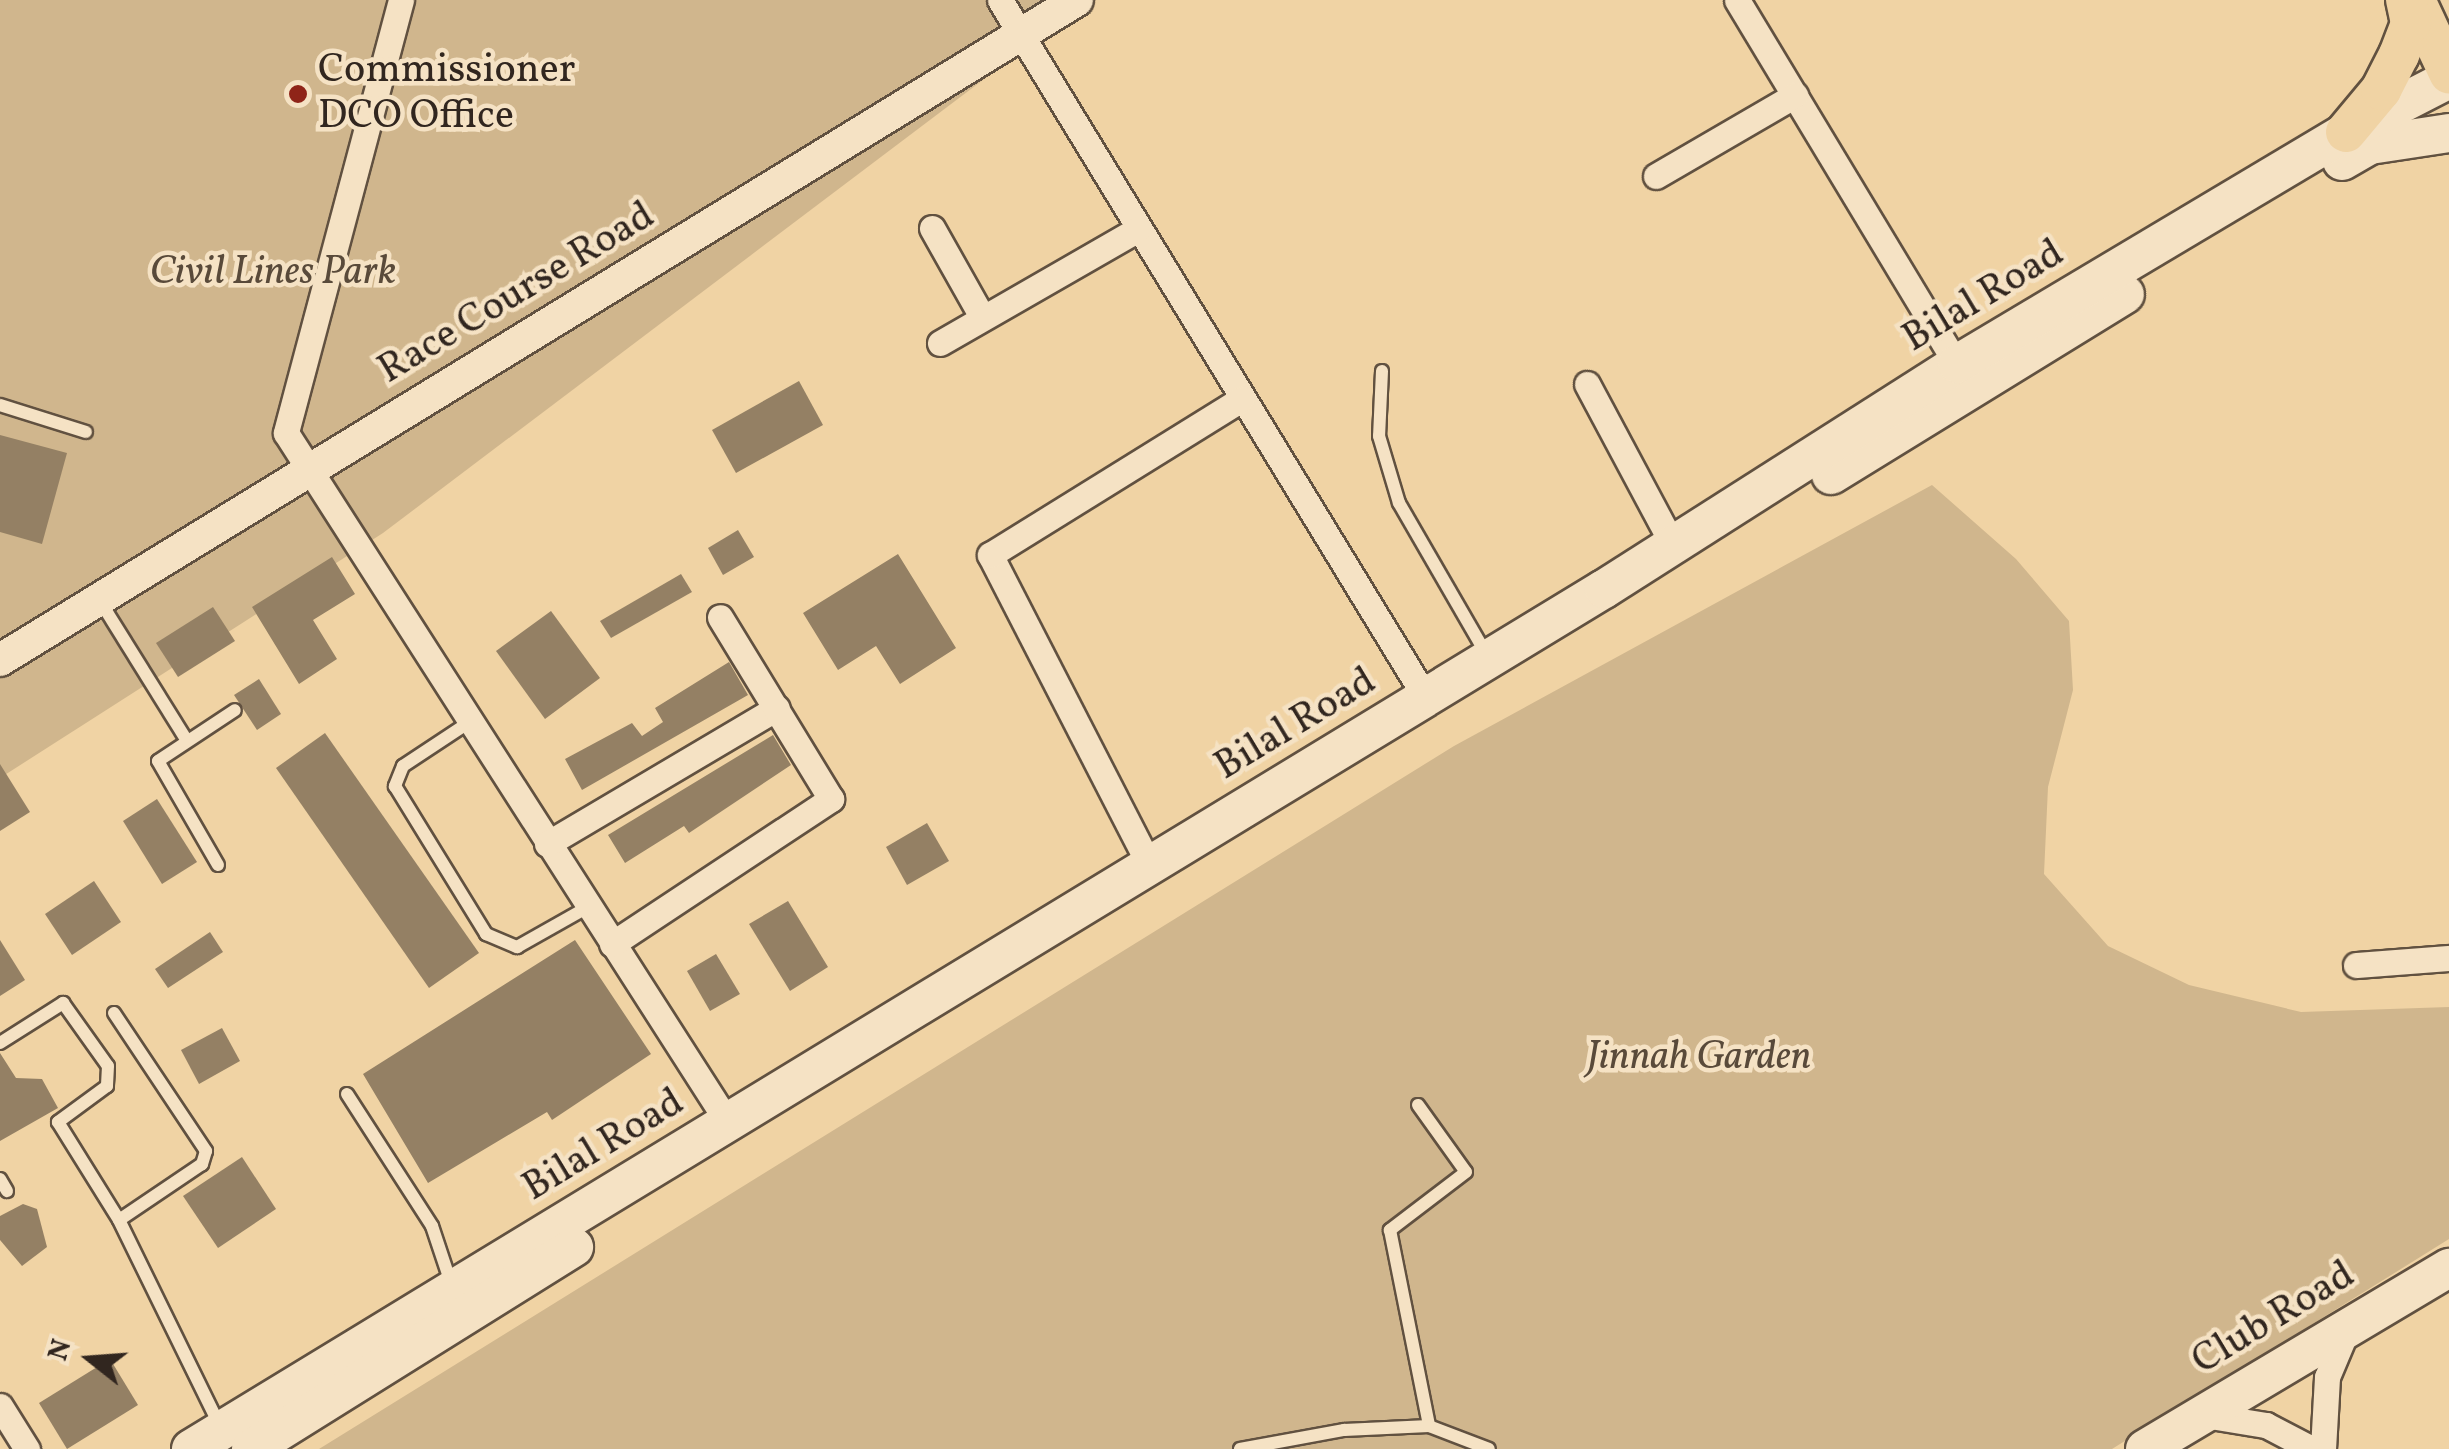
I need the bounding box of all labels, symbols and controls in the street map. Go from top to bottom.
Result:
place label: Commissioner DCO Office [318,47,575,141]
marker: Commissioner DCO Office [287,83,309,105]
street label: Race Course Road [370,193,664,395]
street label: Bilal Road [1895,230,2073,364]
park label: Civil Lines Park [150,249,396,297]
street label: Bilal Road [1207,658,1385,792]
park label: Jinnah Garden [1587,1034,1811,1082]
street label: Bilal Road [515,1079,693,1213]
street label: Club Road [2184,1252,2364,1386]
north arrow [40,1309,140,1409]
text: N [39,1335,82,1366]

